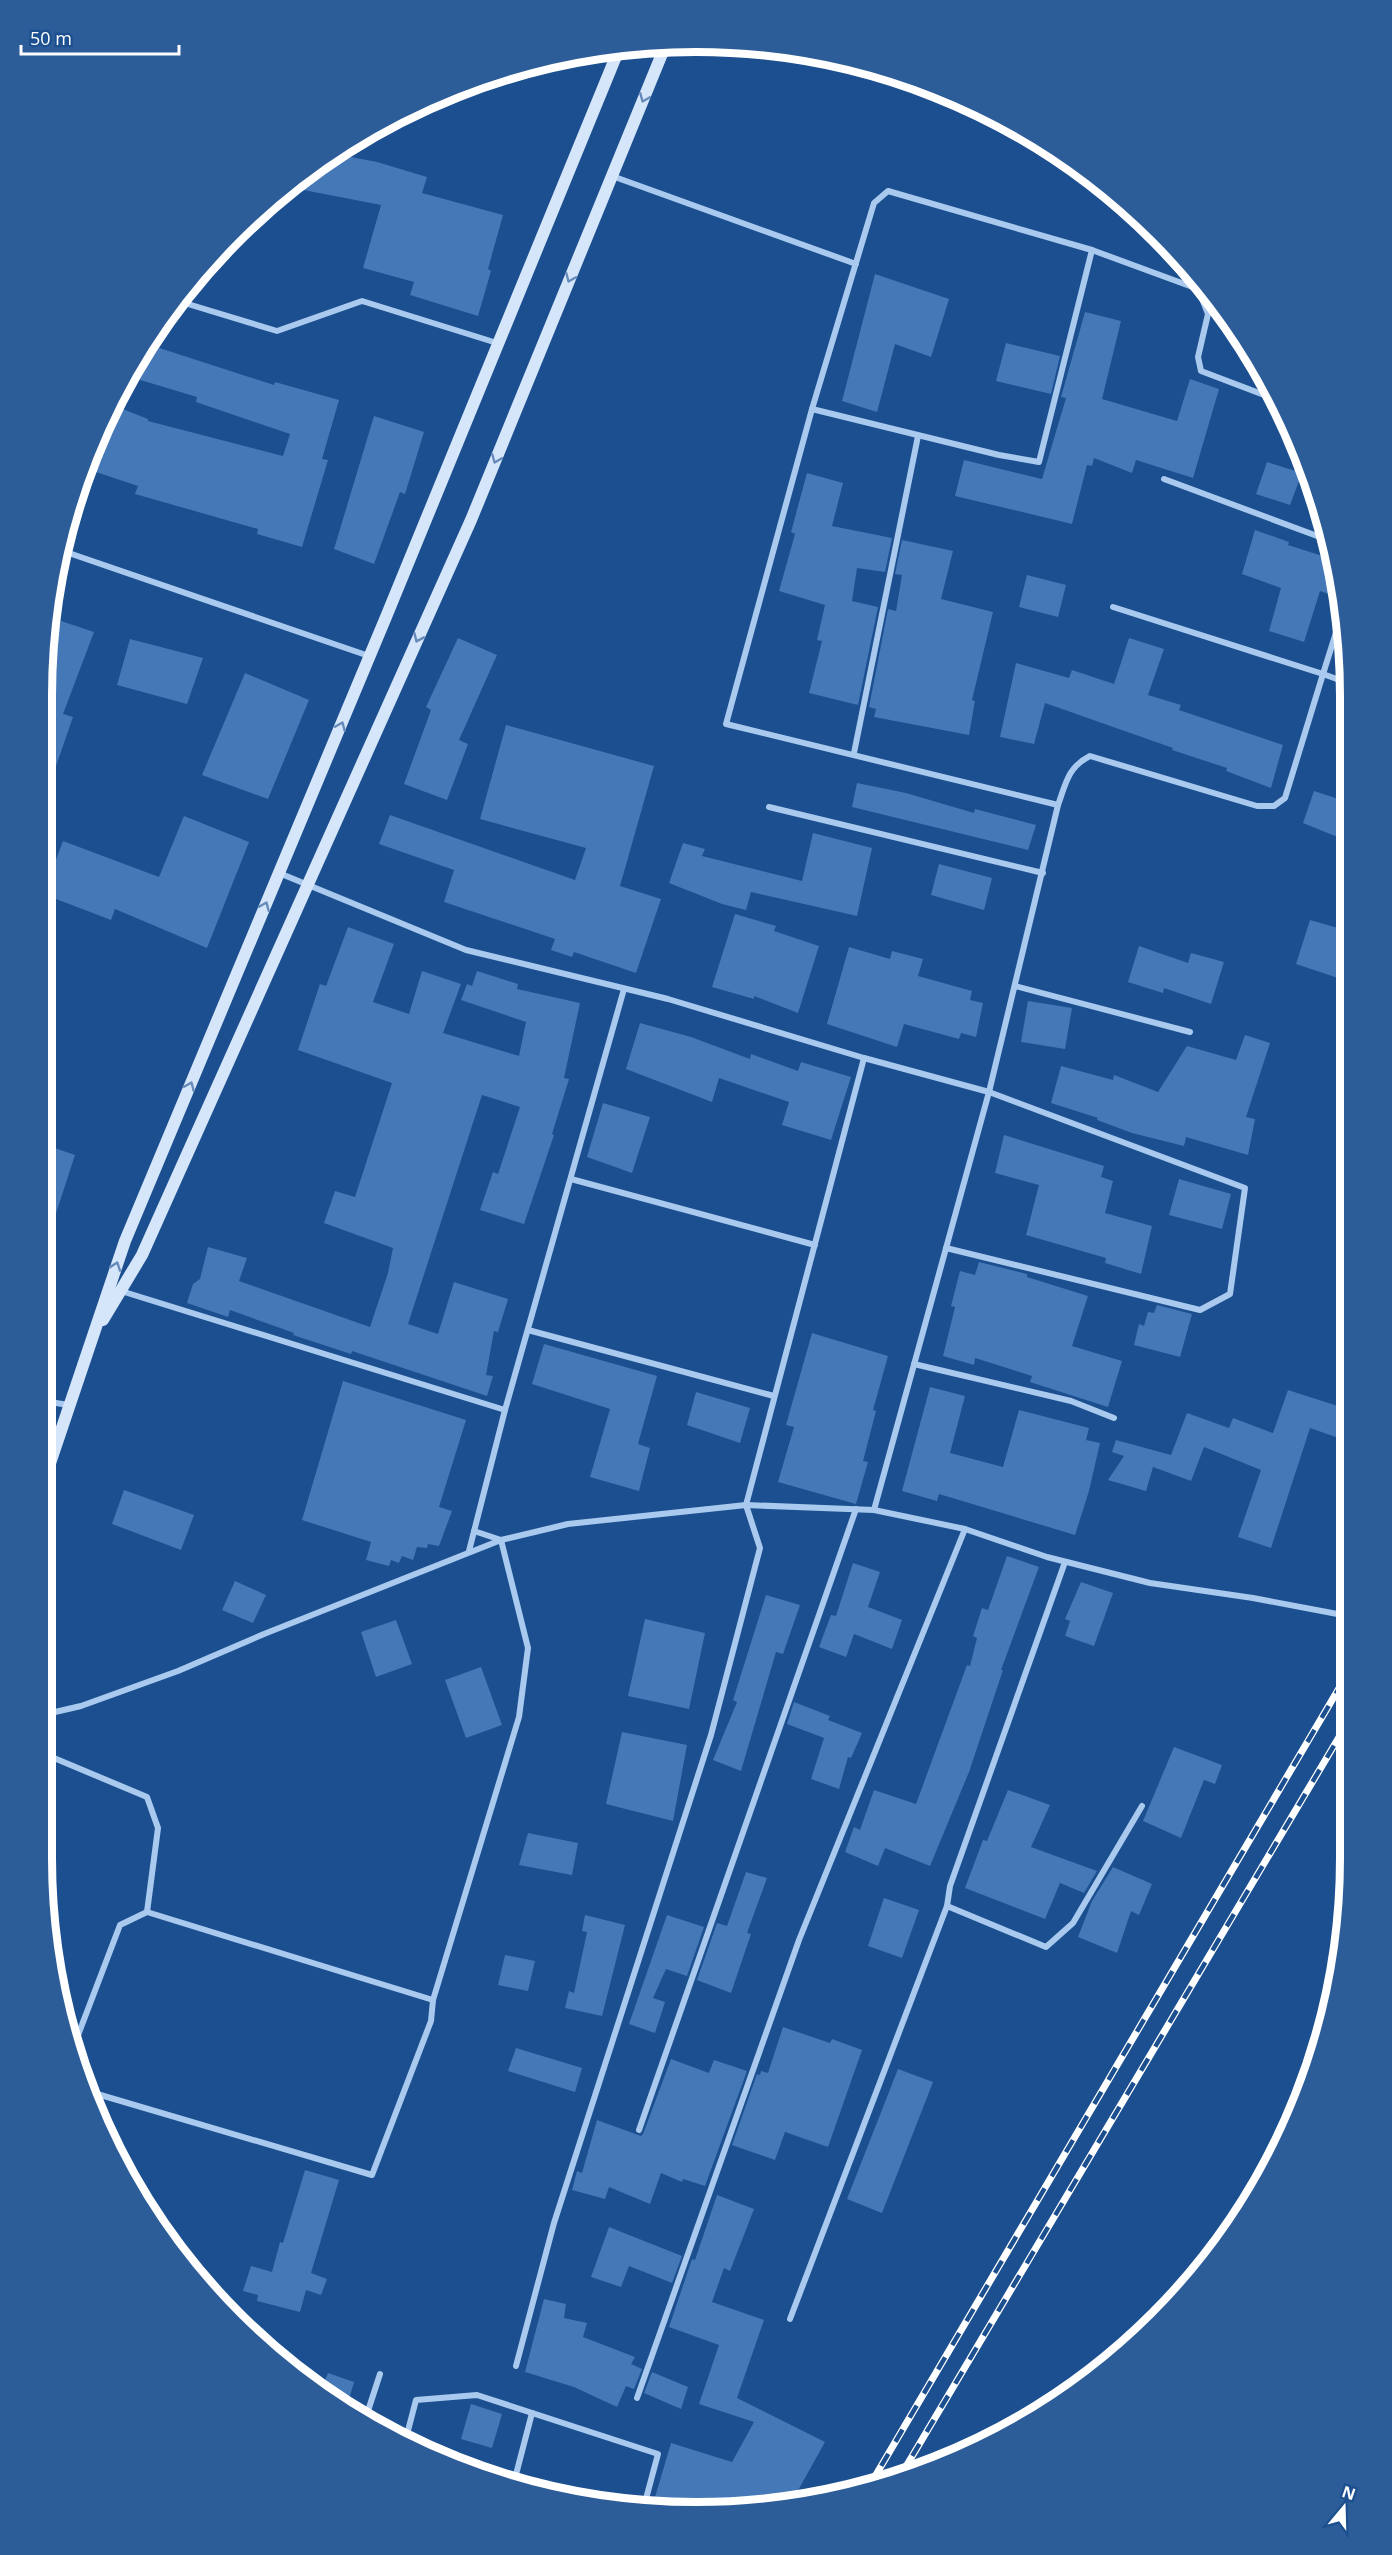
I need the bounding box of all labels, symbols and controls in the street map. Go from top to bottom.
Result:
scale bar [21,18,178,56]
text: 50 m [30,26,72,50]
one-way arrow [639,92,651,103]
one-way arrow [565,272,577,283]
one-way arrow [491,452,503,463]
one-way arrow [414,631,426,642]
one-way arrow [334,721,346,732]
one-way arrow [258,901,270,912]
one-way arrow [183,1081,195,1092]
one-way arrow [109,1261,122,1272]
north arrow [1314,2477,1374,2537]
text: N [1339,2480,1359,2505]

